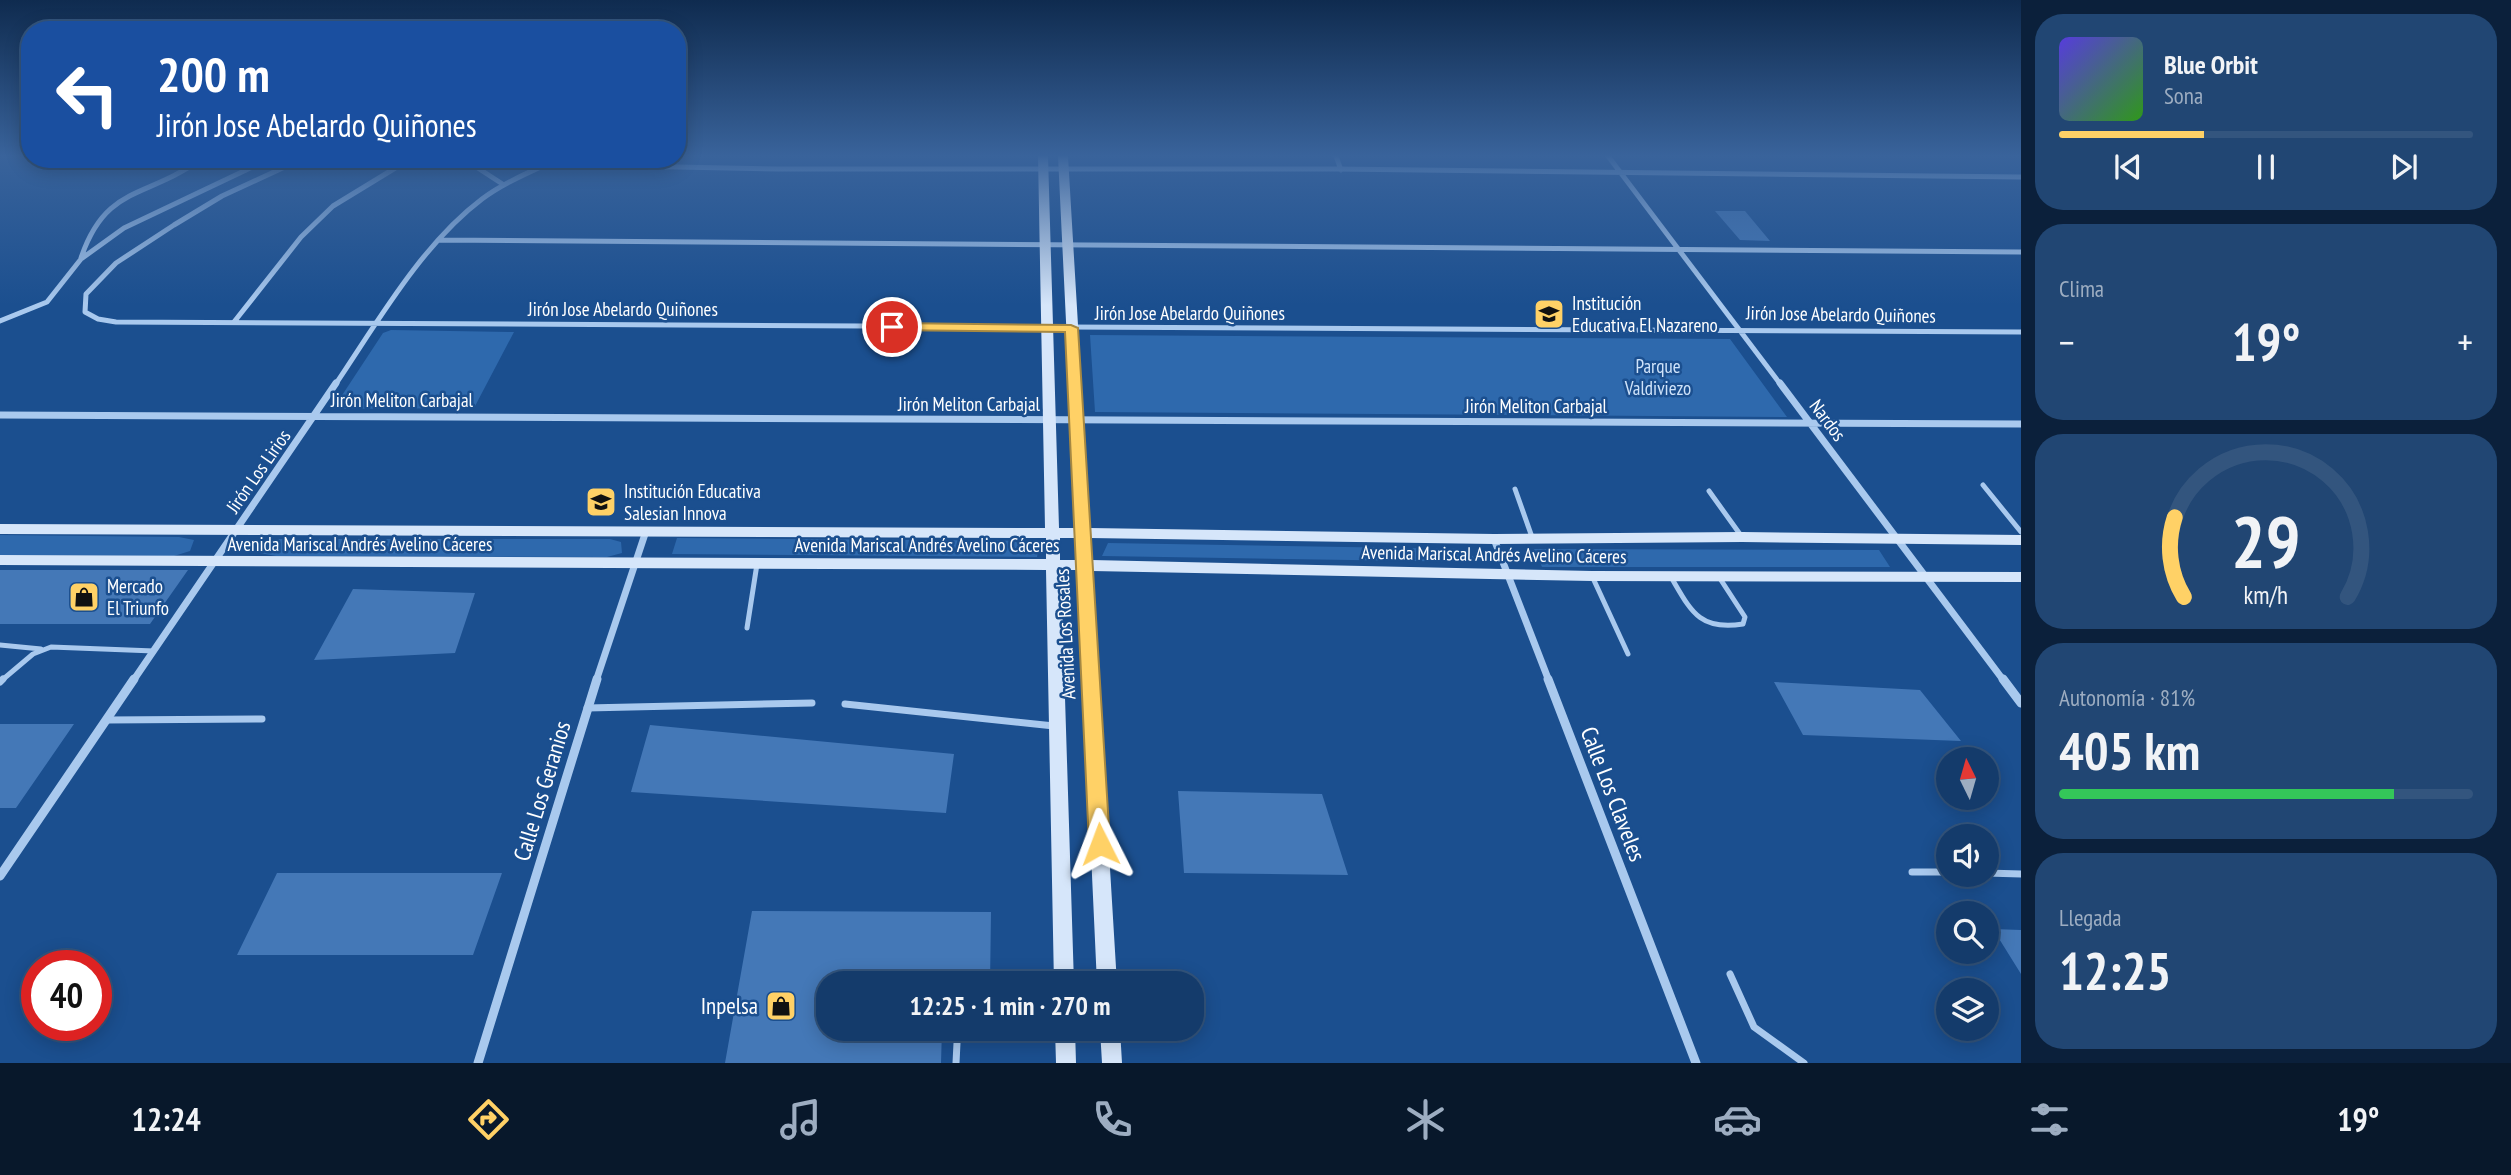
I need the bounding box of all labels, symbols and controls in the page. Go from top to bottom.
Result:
text: 200 m [157,42,270,106]
text: Blue Orbit [2164,48,2258,81]
icon: left [42,49,133,140]
text: Sona [2164,81,2203,110]
text: Jirón Jose Abelardo Quiñones [157,104,477,146]
icon: previous [2109,148,2147,186]
icon: pause [2247,148,2285,186]
icon: next [2385,148,2423,186]
text: Clima [2059,274,2104,303]
place label: Institución Educativa El Nazareno [1572,291,1718,337]
street label: Jirón Jose Abelardo Quiñones [527,297,718,321]
pin [862,297,922,357]
school or university icon: Institución Educativa El Nazareno [1532,297,1566,331]
street label: Jirón Jose Abelardo Quiñones [1745,300,1936,328]
street label: Jirón Jose Abelardo Quiñones [1094,301,1285,325]
icon: arrive [873,308,911,346]
text: 19° [2232,308,2300,375]
text: − [2059,317,2075,366]
text: + [2457,317,2473,366]
park label: Parque Valdiviezo [1624,354,1691,400]
street label: Jirón Meliton Carbajal [330,388,473,412]
street label: Jirón Meliton Carbajal [897,392,1040,416]
street label: Jirón Meliton Carbajal [1464,394,1607,418]
street label: Nardos [1805,394,1851,446]
street label: Jirón Los Lirios [220,425,295,518]
place label: Institución Educativa Salesian Innova [624,479,761,525]
school or university icon: Institución Educativa Salesian Innova [584,485,618,519]
text: 29 [2231,494,2301,588]
street label: Avenida Mariscal Andrés Avelino Cáceres [227,532,493,556]
street label: Avenida Mariscal Andrés Avelino Cáceres [794,533,1060,557]
street label: Avenida Mariscal Andrés Avelino Cáceres [1361,540,1627,568]
street label: Avenida Los Rosales [1050,568,1080,700]
place label: Mercado El Triunfo [107,574,169,620]
text: km/h [2244,579,2288,611]
shop icon: Mercado El Triunfo [67,580,101,614]
text: Autonomía · 81% [2059,683,2195,712]
street label: Calle Los Geranios [506,717,577,864]
text: 405 km [2059,717,2200,784]
street label: Calle Los Claveles [1575,722,1652,865]
north arrow [1936,747,1998,810]
map controls [1936,747,1999,1041]
position arrow [1063,807,1137,881]
button: sound [1936,824,1999,887]
button: search [1936,901,1999,964]
text: Llegada [2059,903,2122,932]
text: 12:25 [2059,937,2171,1004]
speed limit sign: 40 [21,950,112,1041]
button: layers [1936,978,1999,1041]
shop icon: Inpelsa [764,989,798,1023]
text: 12:25 · 1 min · 270 m [910,989,1110,1022]
place label: Inpelsa [701,991,758,1020]
icon: directions [464,1095,513,1144]
icon: music [776,1095,825,1144]
icon: phone [1088,1095,1137,1144]
icon: climate [1401,1095,1450,1144]
icon: car [1713,1095,1762,1144]
icon: filters [2025,1095,2074,1144]
text: 12:24 [132,1098,201,1140]
text: 19° [2337,1098,2379,1140]

